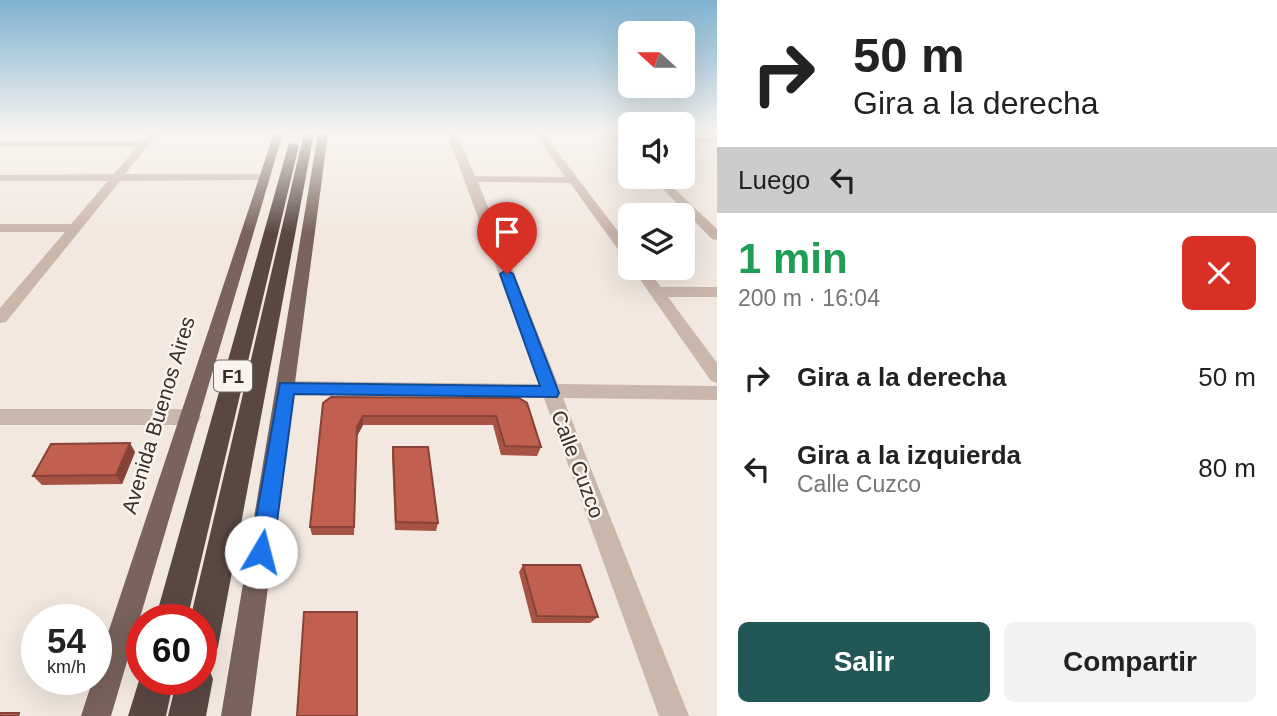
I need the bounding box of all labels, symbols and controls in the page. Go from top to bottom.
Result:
north arrow [618,21,695,98]
map controls [618,21,695,280]
icon: right [738,28,829,119]
text: 50 m [853,28,965,82]
text: Gira a la derecha [853,85,1098,121]
button: sound [618,112,695,189]
icon: left [824,161,862,199]
text: Luego [738,165,810,195]
pin [477,202,537,274]
button: layers [618,203,695,280]
icon: arrive [488,213,526,251]
text: 1 min [738,235,848,282]
button: close [1182,236,1256,310]
text: 200 m · 16:04 [738,285,880,311]
street label: Avenida Buenos Aires [117,314,199,516]
icon: right [738,359,776,397]
road number: F1 [214,360,252,392]
text: Gira a la derecha [797,362,1007,392]
text: 50 m [1198,362,1256,392]
street label: Calle Cuzco [547,407,609,521]
text: Gira a la izquierda [797,440,1021,470]
icon: left [738,450,776,488]
text: 80 m [1198,453,1256,483]
text: Calle Cuzco [797,471,921,497]
position arrow [224,515,298,589]
speed limit sign: 60 [126,604,217,695]
text: 54 [47,621,86,660]
button: Salir [738,622,990,702]
button: Compartir [1004,622,1256,702]
text: km/h [47,657,86,677]

